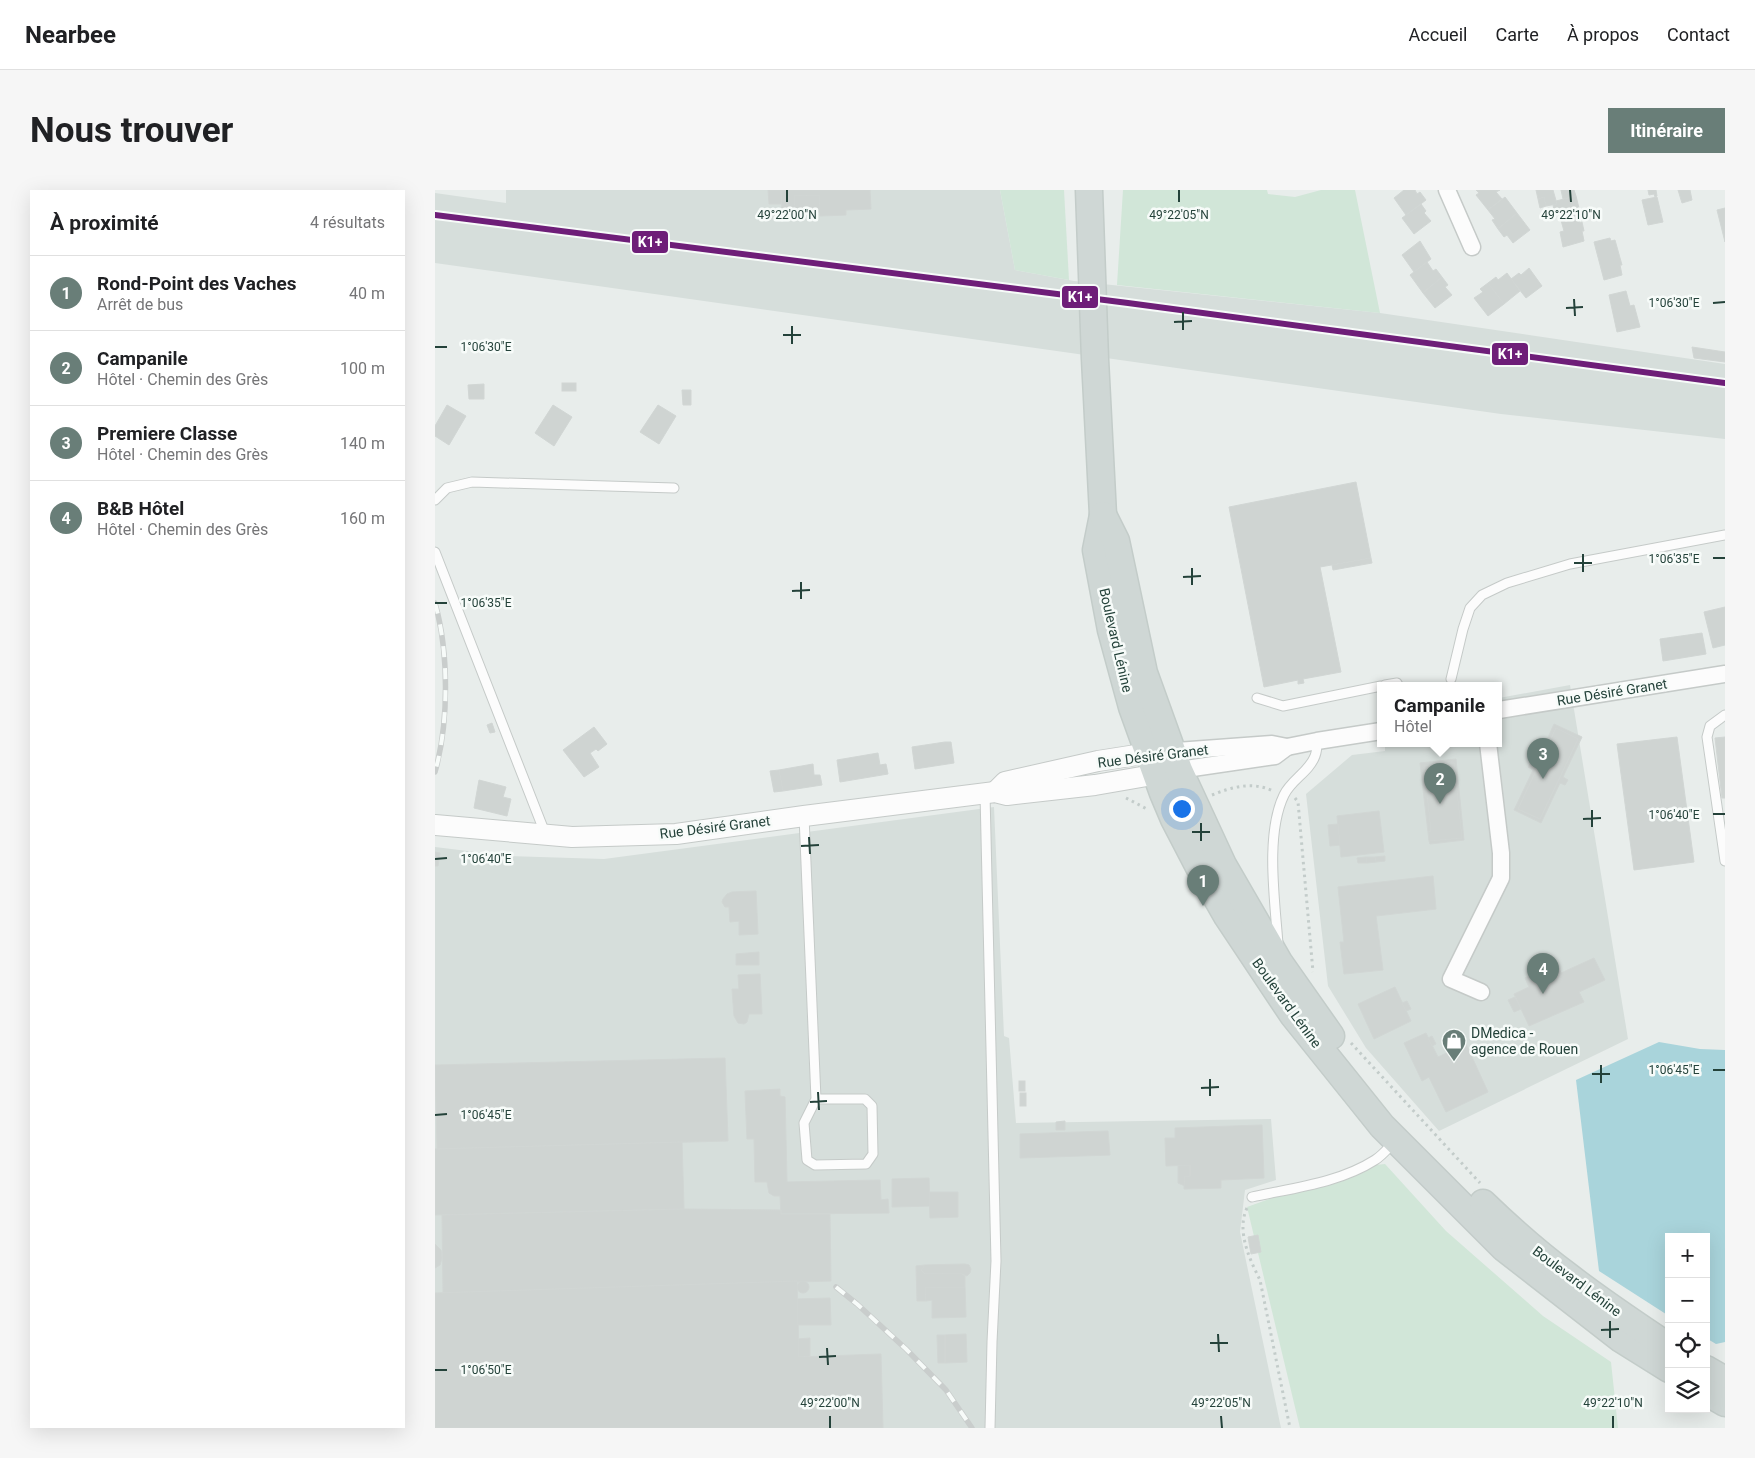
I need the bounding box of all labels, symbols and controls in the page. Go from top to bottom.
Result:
text: Nearbee [25,21,116,49]
text: Accueil [1409,24,1467,45]
text: Carte [1495,24,1539,45]
text: À propos [1567,24,1639,45]
text: Contact [1667,24,1730,45]
button: Itinéraire [1608,108,1725,153]
text: Nous trouver [30,110,233,151]
text: 49°22'00"N [757,208,817,222]
text: 49°22'05"N [1149,208,1209,222]
text: 49°22'10"N [1541,208,1601,222]
text: À proximité [50,211,159,235]
text: 4 résultats [310,213,385,232]
line badge: K1+ [631,230,669,254]
text: K1+ [638,234,663,250]
text: Rond-Point des Vaches [97,272,297,295]
text: 1 [61,284,71,303]
text: 40 m [349,284,385,303]
line badge: K1+ [1061,285,1099,309]
text: K1+ [1068,289,1093,305]
text: Arrêt de bus [97,295,183,314]
text: 1°06'30"E [1649,296,1700,310]
text: 1°06'30"E [461,340,512,354]
line badge: K1+ [1491,342,1529,366]
text: K1+ [1498,346,1523,362]
text: Campanile [97,347,188,370]
text: 2 [61,359,71,378]
text: 100 m [340,359,385,378]
text: Hôtel · Chemin des Grès [97,370,268,389]
text: Premiere Classe [97,422,237,445]
text: 3 [61,434,71,453]
text: 140 m [340,434,385,453]
text: Hôtel · Chemin des Grès [97,445,268,464]
text: B&B Hôtel [97,497,184,520]
text: 4 [61,509,71,528]
text: 160 m [340,509,385,528]
text: Hôtel · Chemin des Grès [97,520,268,539]
text: 1°06'35"E [1649,552,1700,566]
street label: Boulevard Lénine [1096,586,1136,694]
text: 1°06'35"E [461,596,512,610]
street label: Rue Désiré Granet [1556,675,1669,709]
popup [1377,682,1502,747]
text: Campanile [1394,694,1485,717]
text: Hôtel [1394,717,1432,736]
pin: 3 [1527,738,1559,779]
street label: Rue Désiré Granet [1097,741,1210,771]
pin: 2 [1424,763,1456,804]
your location [1169,796,1195,822]
text: 1°06'40"E [1649,808,1700,822]
street label: Rue Désiré Granet [659,812,772,842]
text: 1°06'40"E [461,852,512,866]
pin: 1 [1187,865,1219,906]
pin: 4 [1527,953,1559,994]
street label: Boulevard Lénine [1249,955,1325,1051]
place label: DMedica - agence de Rouen [1471,1025,1578,1057]
shop icon: DMedica - agence de Rouen [1441,1028,1467,1062]
text: 1°06'45"E [1649,1063,1700,1077]
text: 1°06'45"E [461,1108,512,1122]
map controls [1665,1233,1710,1413]
button: + [1665,1233,1710,1278]
street label: Boulevard Lénine [1530,1243,1624,1319]
button: − [1665,1278,1710,1323]
button: locate [1665,1323,1710,1368]
text: 1°06'50"E [461,1363,512,1377]
button: layers [1665,1368,1710,1413]
text: 49°22'00"N [800,1396,860,1410]
text: 49°22'05"N [1191,1396,1251,1410]
text: 49°22'10"N [1583,1396,1643,1410]

